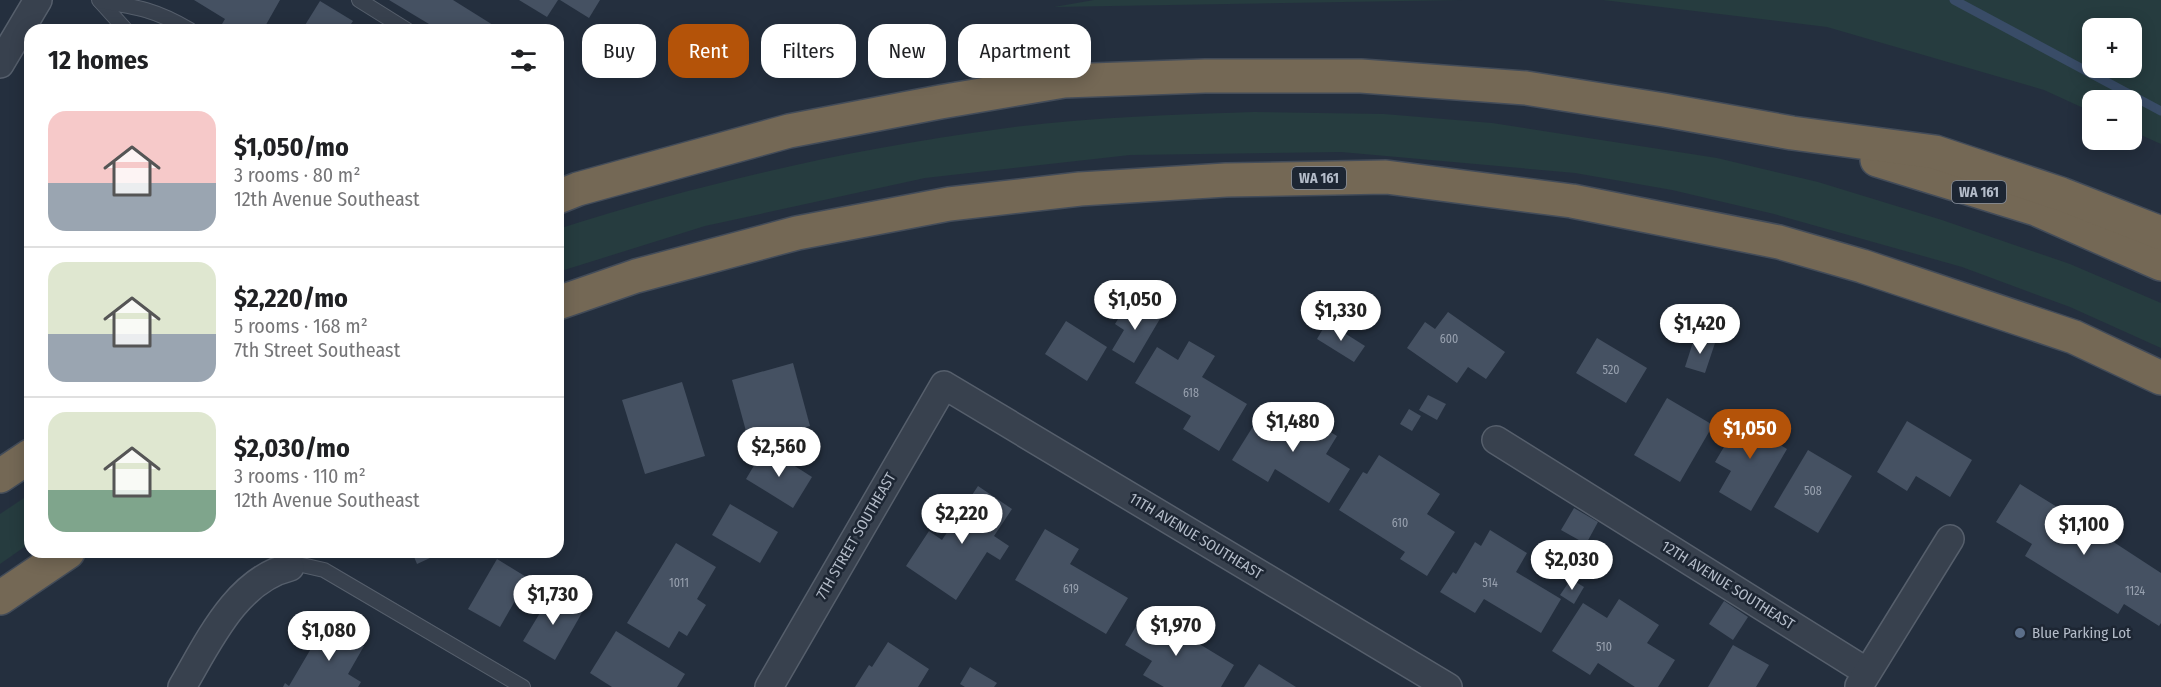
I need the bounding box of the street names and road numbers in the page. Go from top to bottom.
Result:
road number: WA 161 [1292,167,1346,189]
road number: WA 161 [1952,181,2006,203]
street label: 7TH STREET SOUTHEAST [812,469,900,602]
street label: 11TH AVENUE SOUTHEAST [1126,489,1266,583]
street label: 12TH AVENUE SOUTHEAST [1658,537,1798,633]

